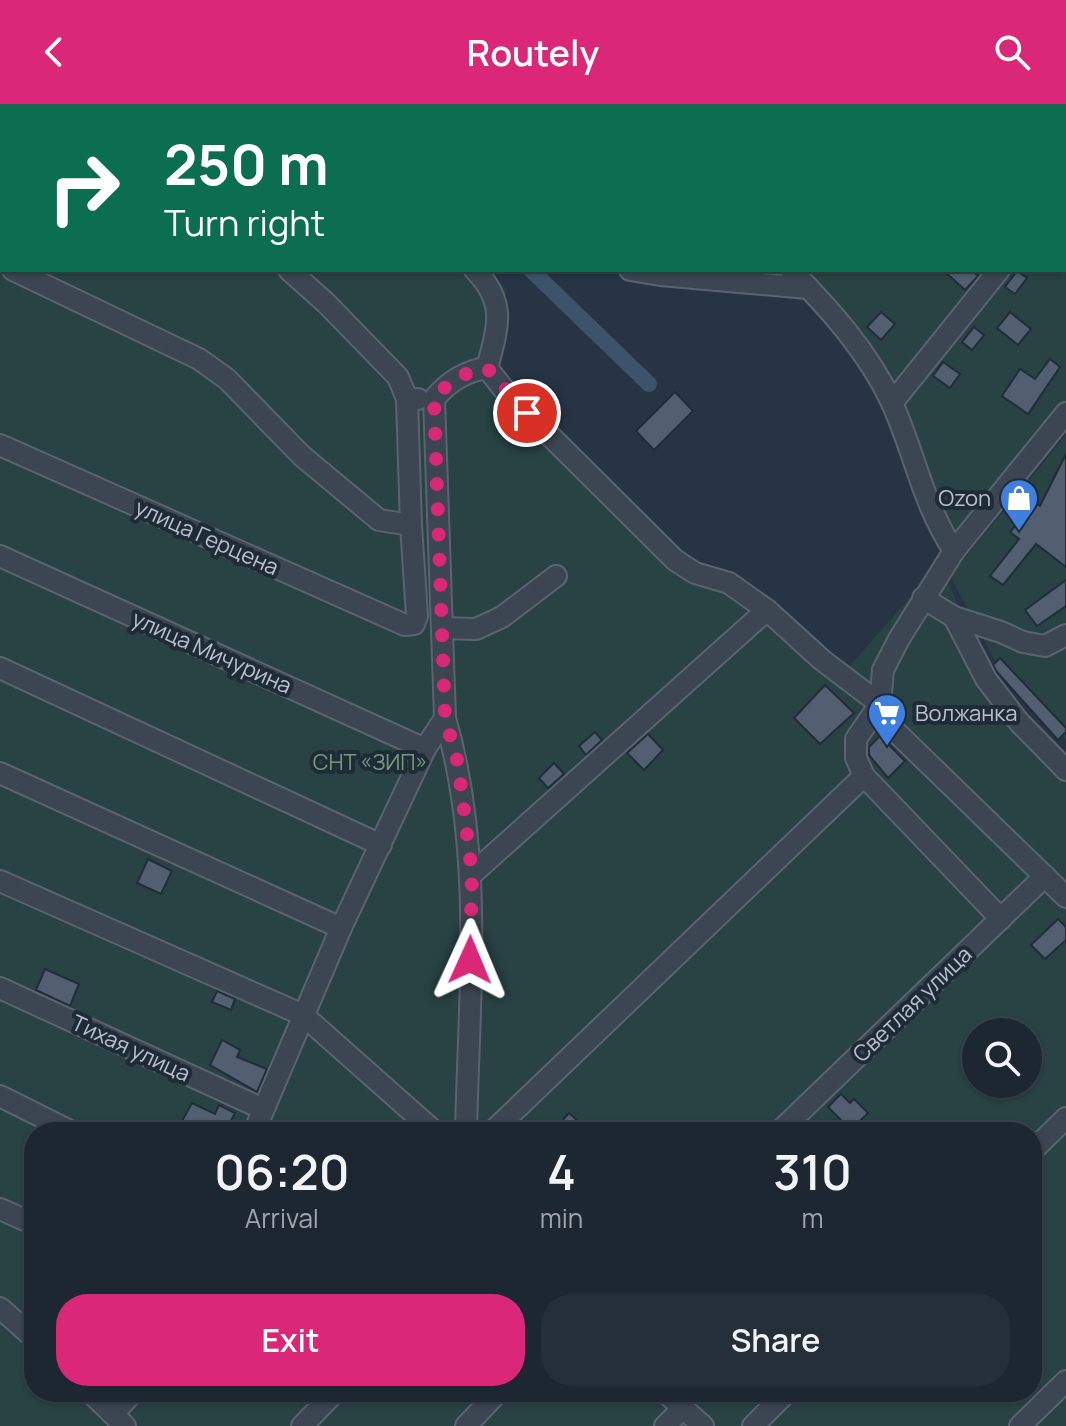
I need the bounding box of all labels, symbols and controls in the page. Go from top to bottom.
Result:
text: Routely [467,28,599,77]
icon: back [32,30,76,74]
icon: search [990,30,1034,74]
text: 250 m [164,125,329,202]
icon: right [32,136,136,240]
text: Turn right [164,198,325,247]
pin [493,379,561,447]
icon: arrive [505,391,549,435]
shop icon: Ozon [998,477,1040,532]
place label: Ozon [938,483,991,513]
street label: улица Герцена [130,492,284,582]
street label: улица Мичурина [127,603,297,701]
supermarket icon: Волжанка [866,692,908,747]
place label: Волжанка [915,698,1017,728]
park label: СНТ «ЗИП» [313,747,427,777]
position arrow [428,918,512,1002]
street label: Светлая улица [846,939,978,1069]
street label: Тихая улица [67,1007,195,1089]
map controls [962,1018,1042,1098]
button: search [962,1018,1042,1098]
text: 06:20 [214,1139,350,1204]
text: 4 [547,1139,576,1204]
text: 310 [773,1139,852,1204]
text: Arrival [245,1200,319,1236]
text: min [540,1200,583,1236]
text: m [802,1200,824,1236]
button: Exit [56,1294,525,1386]
button: Share [541,1294,1010,1386]

